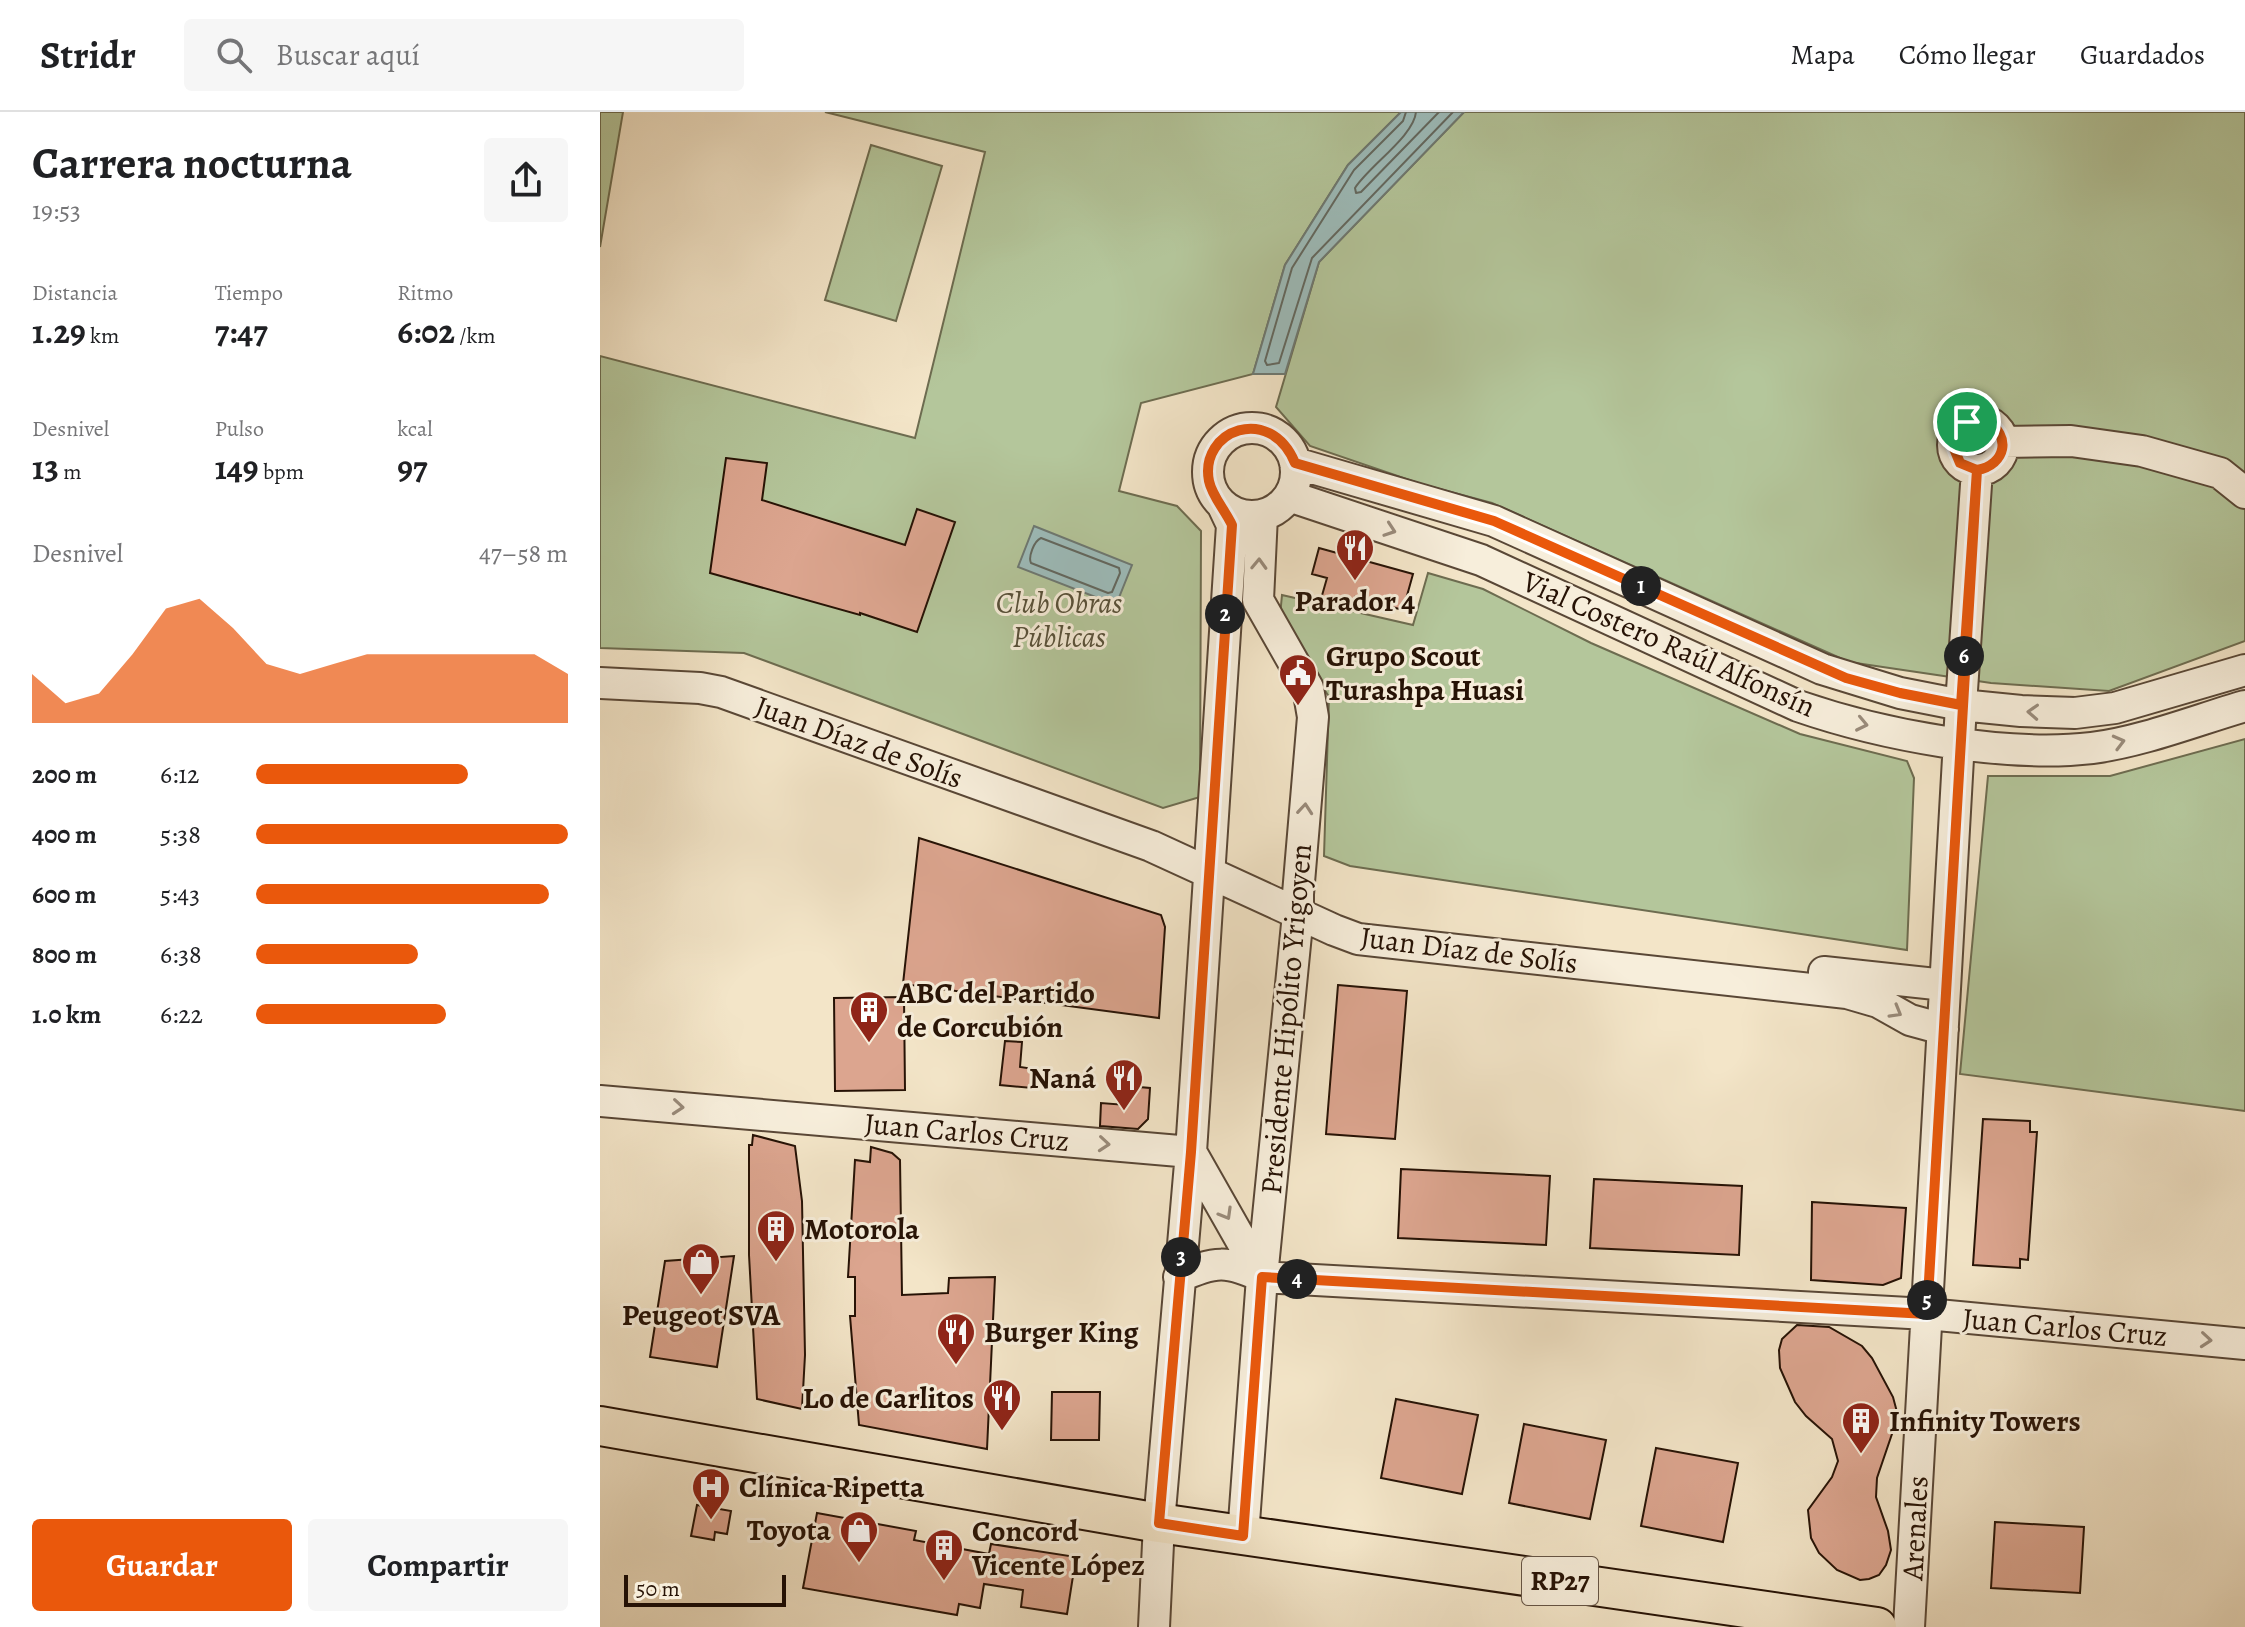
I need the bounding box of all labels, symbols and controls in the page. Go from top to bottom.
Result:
search box [184,19,744,91]
text: Stridr [40,29,136,81]
icon: search [212,33,256,77]
text: Buscar aquí [276,35,420,75]
text: Mapa [1791,36,1855,74]
text: Cómo llegar [1899,36,2036,74]
text: Guardados [2080,36,2205,74]
text: Carrera nocturna [32,133,352,193]
button: share [484,138,568,222]
text: 19:53 [32,193,81,228]
text: Distancia [32,278,118,308]
text: Tiempo [215,278,283,308]
text: Ritmo [397,278,453,308]
text: 1.29 [32,308,86,355]
text: 7:47 [215,308,268,355]
text: 6:02 [397,308,455,355]
text: km [86,321,119,351]
text: /km [455,321,496,351]
pin [1933,388,2001,456]
icon: arrive [1945,400,1989,444]
text: Desnivel [32,414,109,444]
text: Pulso [215,414,264,444]
text: kcal [397,414,433,444]
text: 13 [32,444,59,491]
text: 149 [215,444,259,491]
text: 97 [397,444,428,491]
text: m [59,457,81,487]
text: bpm [259,457,304,487]
one-way arrow [1382,520,1396,536]
restaurant icon: Parador 4 [1334,527,1376,582]
text: Desnivel [32,536,123,571]
text: 47–58 m [479,536,568,571]
one-way arrow [1251,557,1268,570]
street label: Vial Costero Raúl Alfonsín [1515,561,1822,727]
pin: 1 [1621,566,1661,606]
text: 1 [1637,571,1645,601]
place label: Parador 4 [1295,581,1415,621]
park label: Club Obras Públicas [996,583,1122,657]
pin: 2 [1205,594,1245,634]
text: 2 [1220,599,1230,629]
place label: Grupo Scout Turashpa Huasi [1326,636,1524,710]
pin: 6 [1944,636,1984,676]
text: 6 [1959,641,1969,671]
public building icon: Grupo Scout Turashpa Huasi [1277,652,1319,707]
street label: Juan Díaz de Solís [750,686,968,798]
one-way arrow [2026,704,2039,721]
one-way arrow [1855,715,1868,732]
one-way arrow [2112,735,2126,751]
text: 200 m [32,757,97,792]
text: 6:12 [160,757,199,792]
one-way arrow [1296,803,1313,816]
text: 400 m [32,817,97,852]
text: 5:38 [160,817,201,852]
street label: Presidente Hipólito Yrigoyen [1251,842,1321,1196]
text: 600 m [32,877,97,912]
text: 5:43 [160,877,200,912]
street label: Juan Díaz de Solís [1358,917,1580,983]
text: 800 m [32,937,97,972]
text: 6:38 [160,937,202,972]
place label: ABC del Partido de Corcubión [896,973,1095,1047]
building icon: ABC del Partido de Corcubión [848,989,890,1044]
text: 1.0 km [32,997,101,1032]
text: 6:22 [160,997,203,1032]
one-way arrow [1887,1002,1902,1018]
restaurant icon: Naná [1103,1057,1145,1112]
place label: Naná [1029,1058,1097,1098]
one-way arrow [672,1099,685,1116]
street label: Juan Carlos Cruz [863,1103,1071,1161]
one-way arrow [1098,1135,1111,1152]
one-way arrow [1216,1206,1232,1220]
building icon: Motorola [755,1208,797,1263]
place label: Motorola [804,1209,920,1249]
pin: 3 [1161,1237,1201,1277]
shop icon: Peugeot SVA [680,1241,722,1296]
text: 3 [1176,1242,1186,1272]
pin: 4 [1277,1259,1317,1299]
text: 4 [1292,1264,1302,1294]
pin: 5 [1907,1280,1947,1320]
text: 5 [1922,1285,1932,1315]
place label: Peugeot SVA [622,1295,780,1335]
street label: Juan Carlos Cruz [1961,1298,2169,1356]
restaurant icon: Burger King [935,1311,977,1366]
place label: Burger King [984,1312,1139,1352]
one-way arrow [2200,1331,2213,1348]
restaurant icon: Lo de Carlitos [981,1377,1023,1432]
place label: Lo de Carlitos [803,1378,974,1418]
building icon: Infinity Towers [1840,1400,1882,1455]
place label: Infinity Towers [1889,1401,2081,1441]
hospital icon: Clínica Ripetta [690,1466,732,1521]
place label: Clínica Ripetta [739,1467,925,1507]
street label: Arenales [1892,1475,1938,1582]
shop icon: Toyota [838,1509,880,1564]
place label: Toyota [747,1510,832,1550]
place label: Concord Vicente López [971,1511,1145,1585]
button: Guardar [32,1519,292,1611]
button: Compartir [308,1519,568,1611]
building icon: Concord Vicente López [923,1527,965,1582]
road number: RP27 [1522,1557,1598,1605]
scale bar [624,1571,786,1607]
text: 50 m [636,1574,680,1604]

